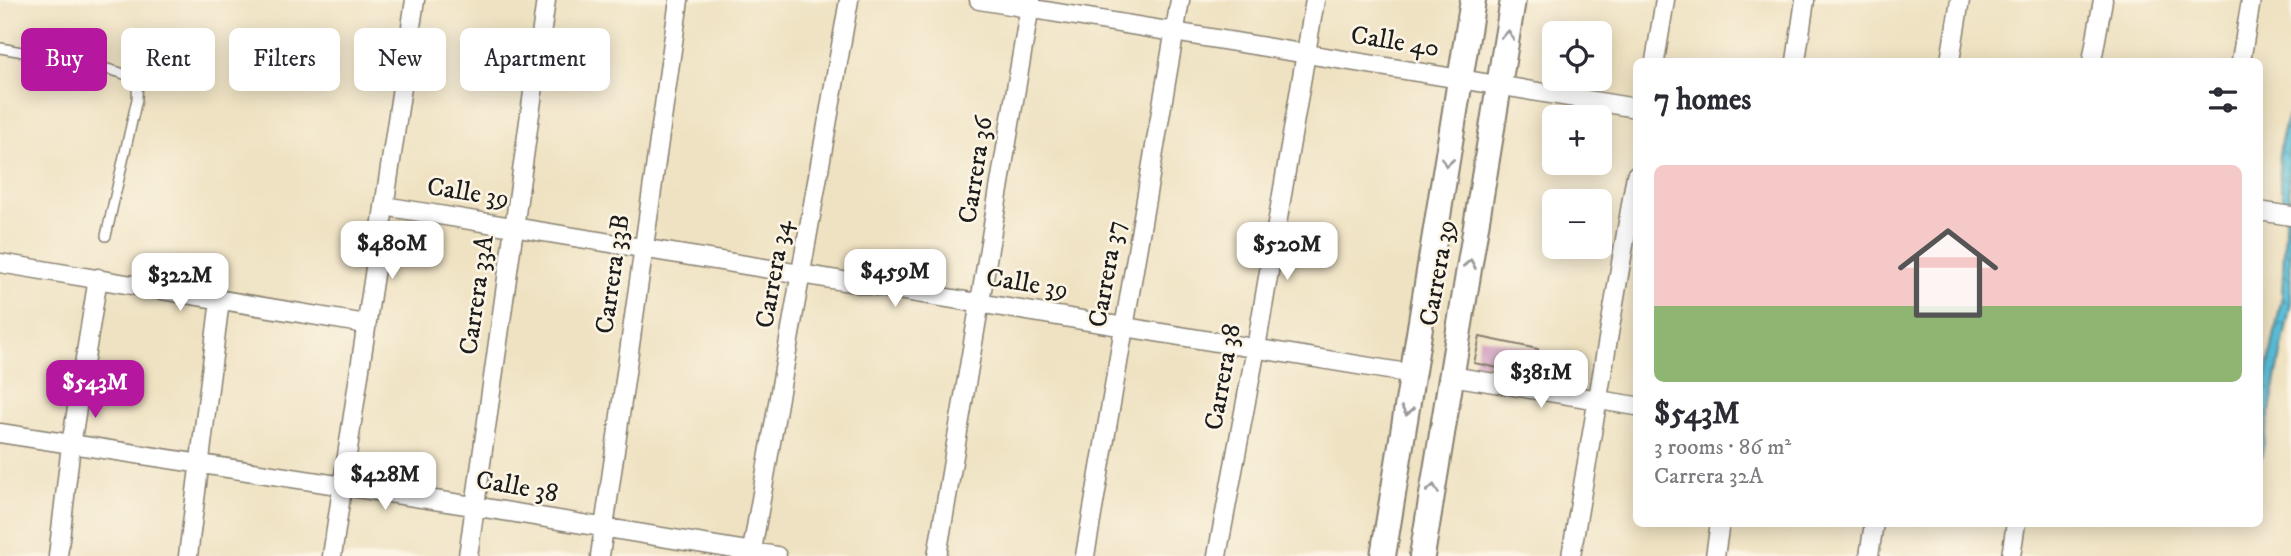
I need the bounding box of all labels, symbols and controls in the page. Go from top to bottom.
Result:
street label: Calle 40 [1348,19,1442,65]
map controls [1542,21,1612,259]
button: locate [1542,21,1612,91]
chip: Buy [21,28,107,91]
chip: Rent [121,28,215,91]
chip: Filters [229,28,340,91]
chip: New [354,28,446,91]
chip: Apartment [460,28,610,91]
one-way arrow [1500,29,1515,41]
icon: filters [2204,81,2242,119]
text: 7 homes [1654,82,1751,119]
button: + [1542,105,1612,175]
street label: Carrera 36 [951,113,1001,226]
one-way arrow [1440,156,1455,168]
street label: Calle 39 [424,170,512,216]
button: − [1542,189,1612,259]
icon: home [1885,210,2011,336]
street label: Carrera 33B [588,212,638,336]
street label: Carrera 34 [748,216,800,331]
street label: Carrera 39 [1412,217,1464,329]
street label: Carrera 37 [1081,218,1133,330]
pin: $480M [343,222,441,281]
pin: $520M [1238,222,1336,282]
text: $480M [357,229,427,258]
text: $520M [1253,230,1321,259]
street label: Carrera 33A [452,233,502,357]
pin: $459M [846,250,944,309]
pin: $322M [131,254,229,313]
text: $459M [860,257,930,286]
one-way arrow [1462,258,1477,270]
text: $322M [148,261,212,290]
street label: Calle 39 [983,261,1071,307]
street label: Carrera 38 [1197,321,1249,433]
pin: $381M [1492,350,1590,410]
text: $381M [1510,358,1572,387]
pin: $543M [46,360,144,420]
text: $543M [62,368,128,397]
text: $543M [1654,396,1740,433]
one-way arrow [1400,405,1415,417]
text: 3 rooms · 86 m² [1654,433,1791,462]
pin: $428M [336,452,434,512]
text: $428M [350,460,420,489]
text: Carrera 32A [1654,462,1764,491]
street label: Calle 38 [473,464,561,510]
one-way arrow [1425,483,1440,494]

